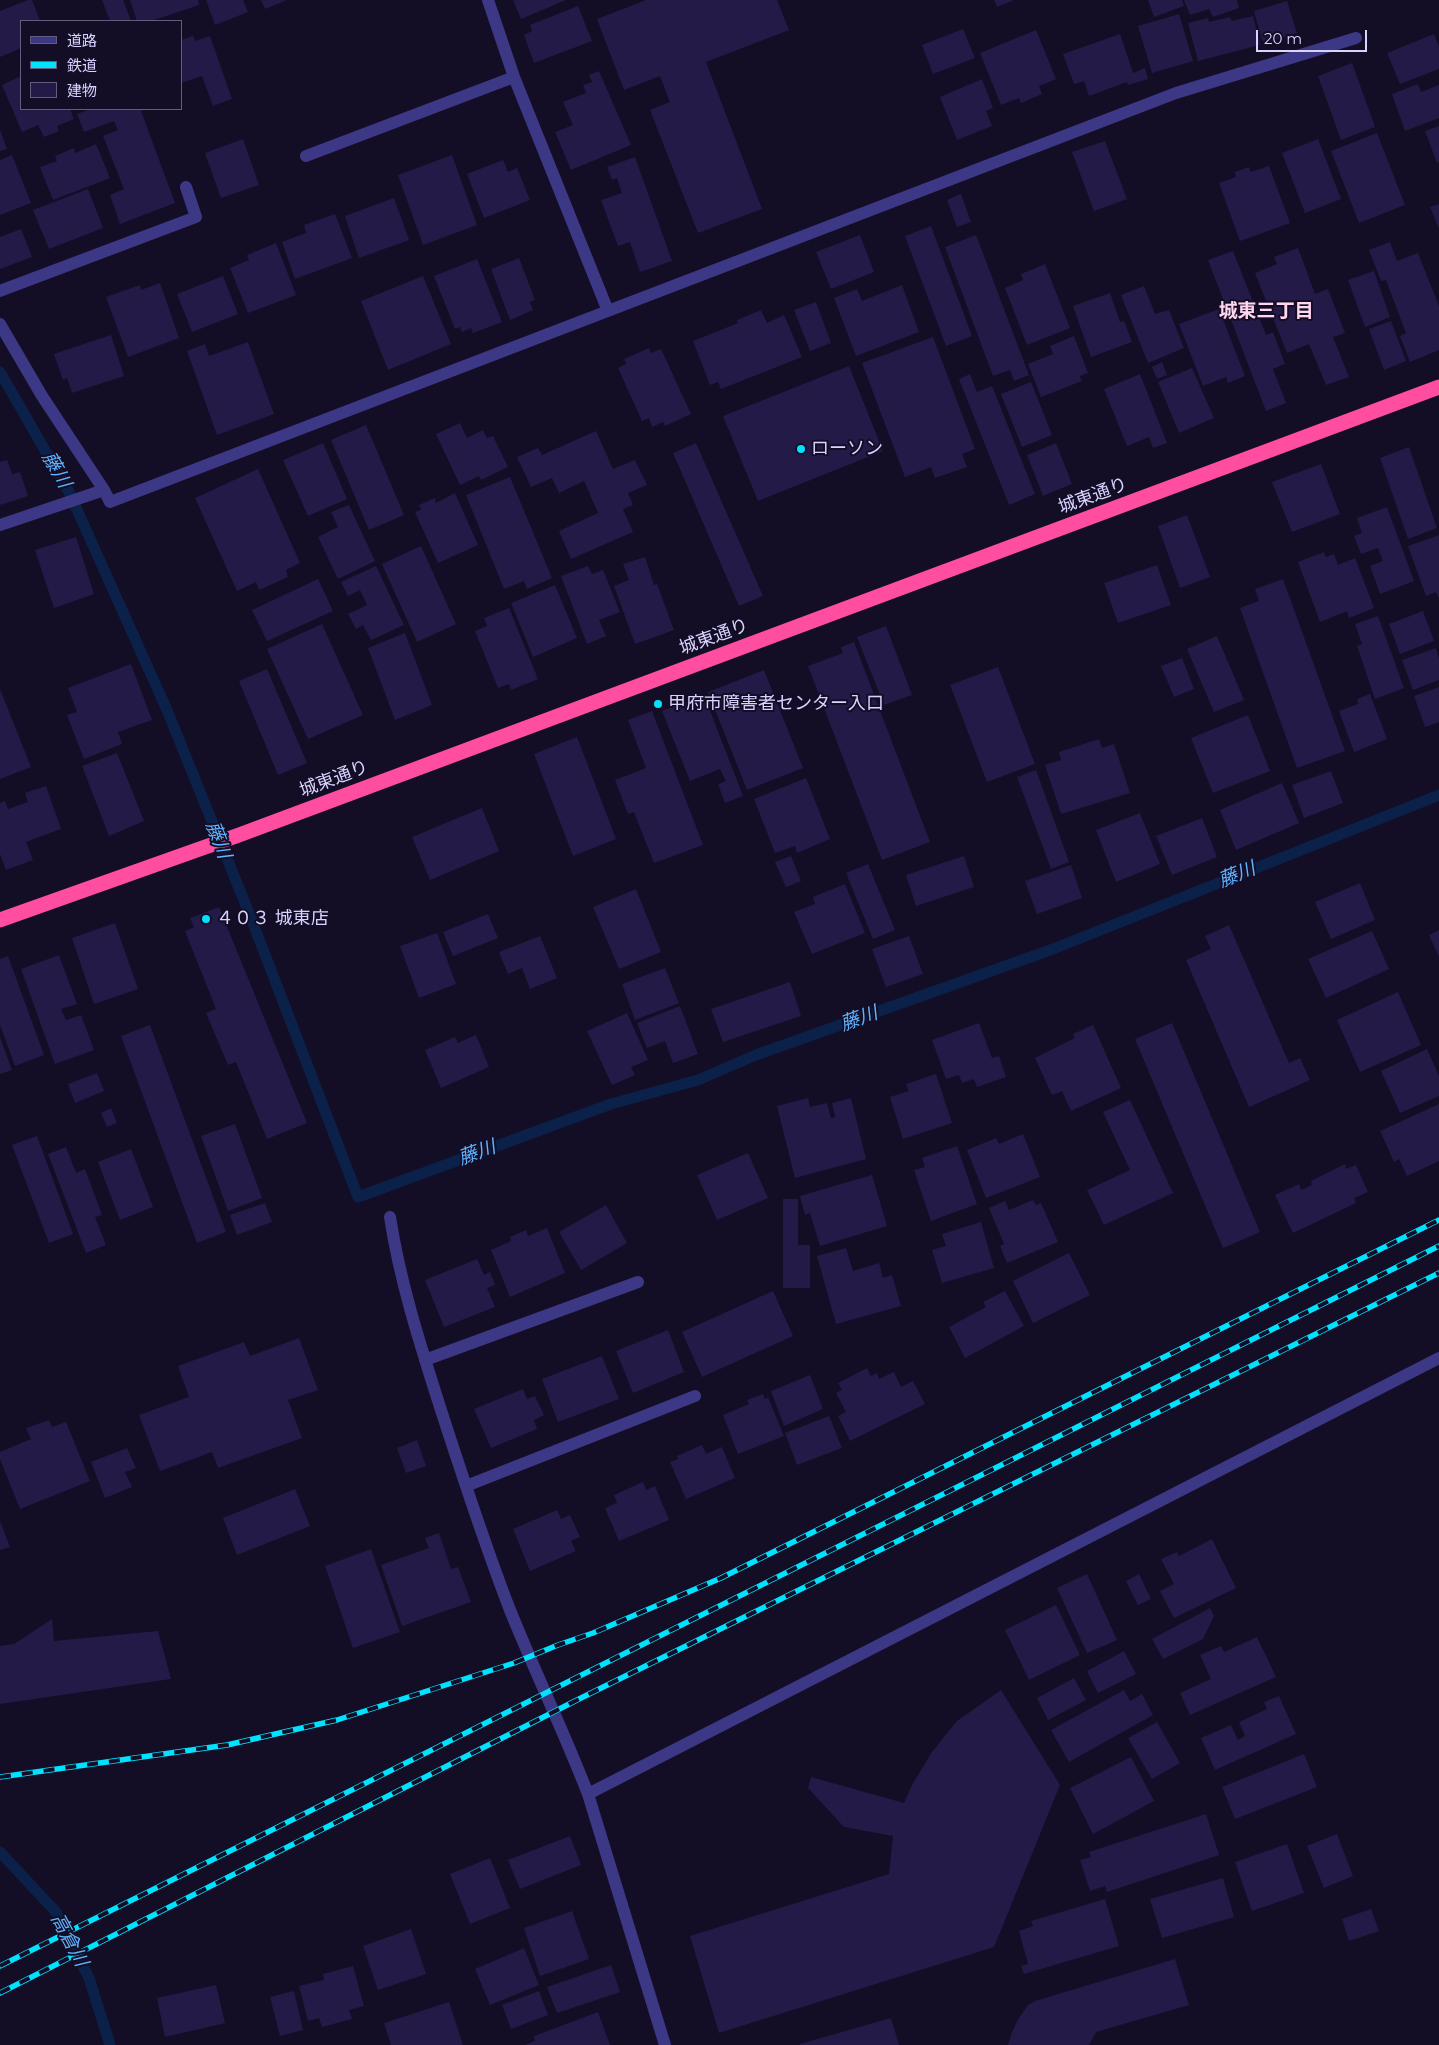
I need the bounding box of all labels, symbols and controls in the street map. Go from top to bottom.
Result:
legend [20,20,182,110]
scale bar [1259,20,1370,52]
text: 20 m [1264,29,1302,48]
text: 道路 [67,31,97,50]
text: 鉄道 [67,56,97,75]
text: 建物 [67,81,97,100]
district label: 城東三丁目 [1219,300,1313,322]
place label: ローソン [811,438,883,460]
marker: ローソン [795,443,807,455]
water label: 藤川 [37,448,75,492]
street label: 城東通り [1055,474,1131,518]
street label: 城東通り [676,615,752,659]
place label: 甲府市障害者センター入口 [668,693,884,715]
marker: 甲府市障害者センター入口 [652,698,664,710]
street label: 城東通り [297,756,371,802]
water label: 藤川 [201,818,235,862]
water label: 藤川 [1215,857,1259,893]
place label: ４０３ 城東店 [216,908,329,930]
marker: ４０３ 城東店 [200,913,212,925]
water label: 藤川 [837,1002,881,1036]
water label: 藤川 [455,1136,499,1170]
water label: 高倉川 [46,1909,92,1971]

